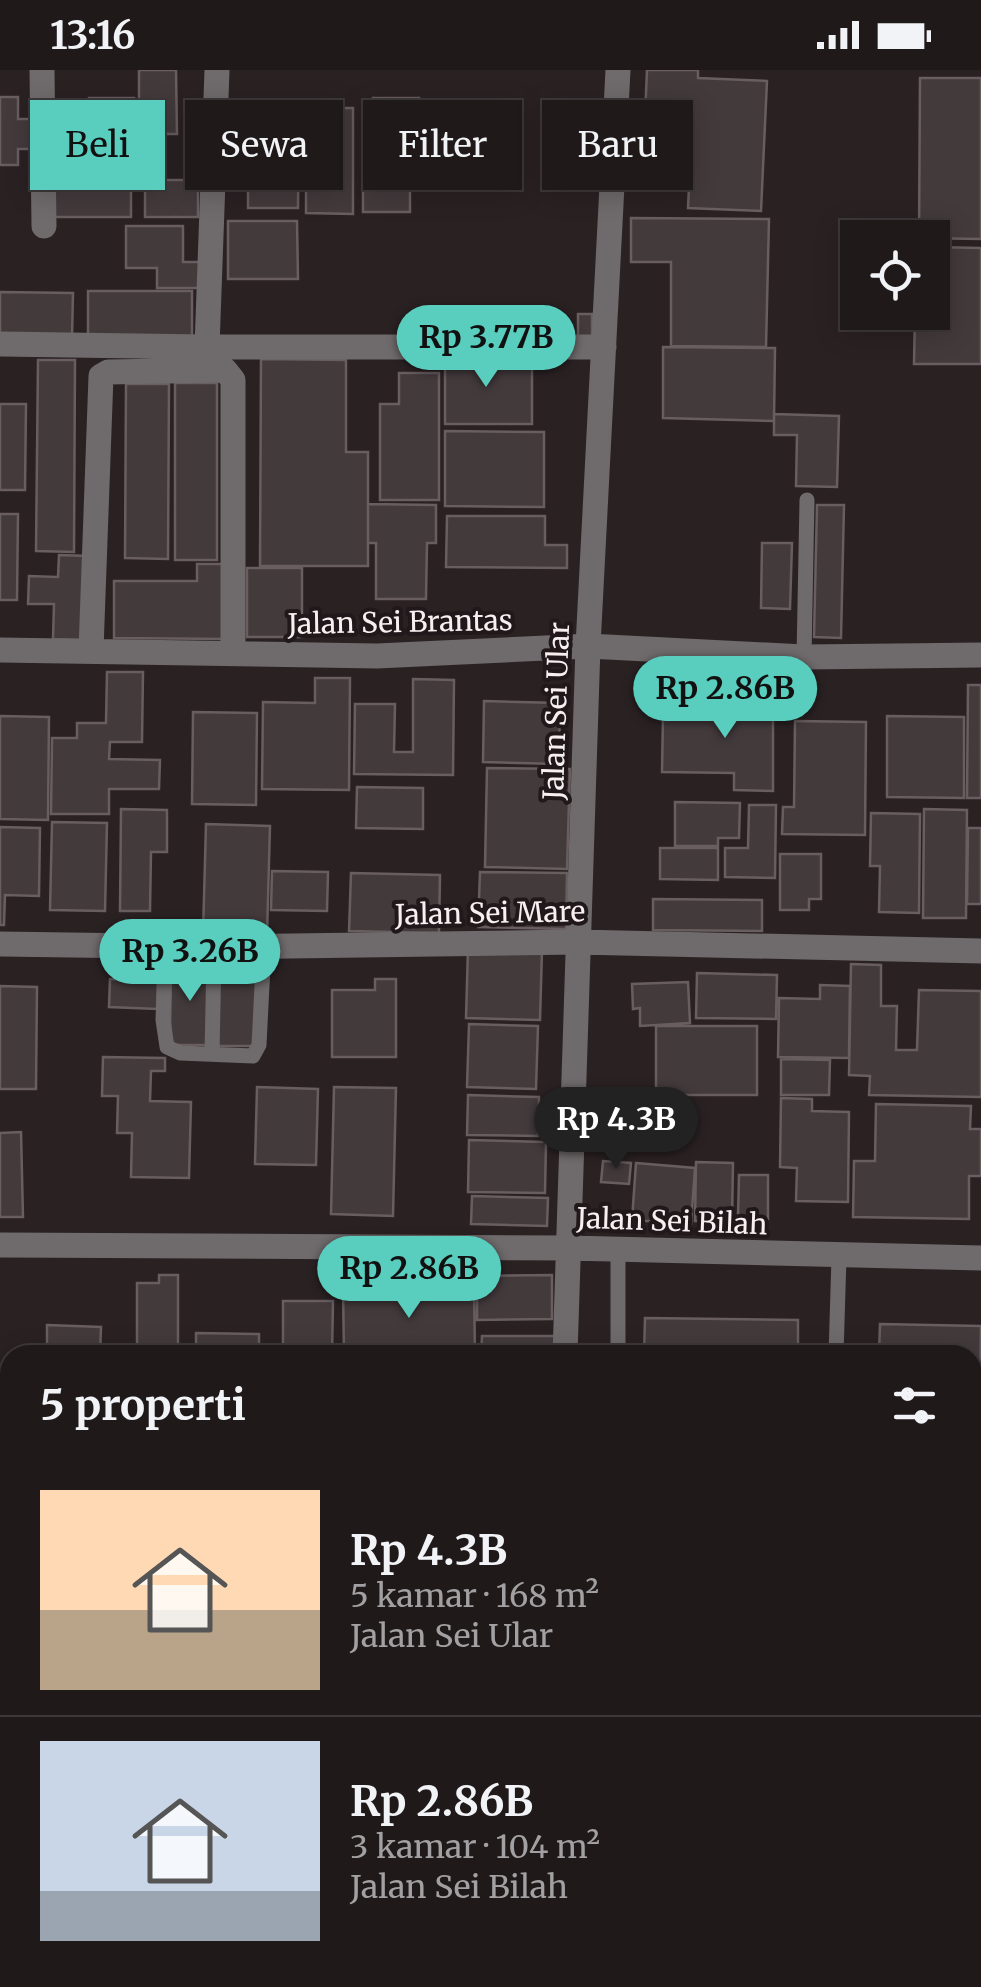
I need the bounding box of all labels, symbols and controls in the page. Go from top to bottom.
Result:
text: 13:16 [50,12,135,59]
chip: Beli [30,100,165,190]
chip: Sewa [185,100,343,190]
chip: Filter [363,100,522,190]
chip: Baru [542,100,693,190]
map controls [840,220,950,330]
button: locate [840,220,950,330]
pin: Rp 3.77B [383,305,589,390]
text: Rp 3.77B [419,317,553,357]
street label: Jalan Sei Brantas [286,602,513,642]
street label: Jalan Sei Ular [535,622,577,801]
pin: Rp 2.86B [622,656,828,741]
text: Rp 2.86B [655,668,795,708]
street label: Jalan Sei Mare [394,893,585,933]
pin: Rp 3.26B [87,919,293,1004]
text: Rp 3.26B [121,931,259,971]
pin: Rp 4.3B [524,1087,708,1172]
text: Rp 4.3B [556,1099,676,1139]
street label: Jalan Sei Bilah [575,1200,768,1242]
pin: Rp 2.86B [306,1236,512,1321]
text: Rp 2.86B [339,1248,479,1288]
icon: filters [887,1378,942,1433]
text: 5 properti [40,1379,246,1431]
text: Rp 4.3B [350,1524,507,1576]
icon: home [120,1530,240,1650]
text: 5 kamar · 168 m² [350,1576,599,1616]
text: Jalan Sei Ular [350,1616,553,1656]
text: Rp 2.86B [350,1775,533,1827]
icon: home [120,1781,240,1901]
text: 3 kamar · 104 m² [350,1827,600,1867]
text: Jalan Sei Bilah [350,1867,568,1907]

